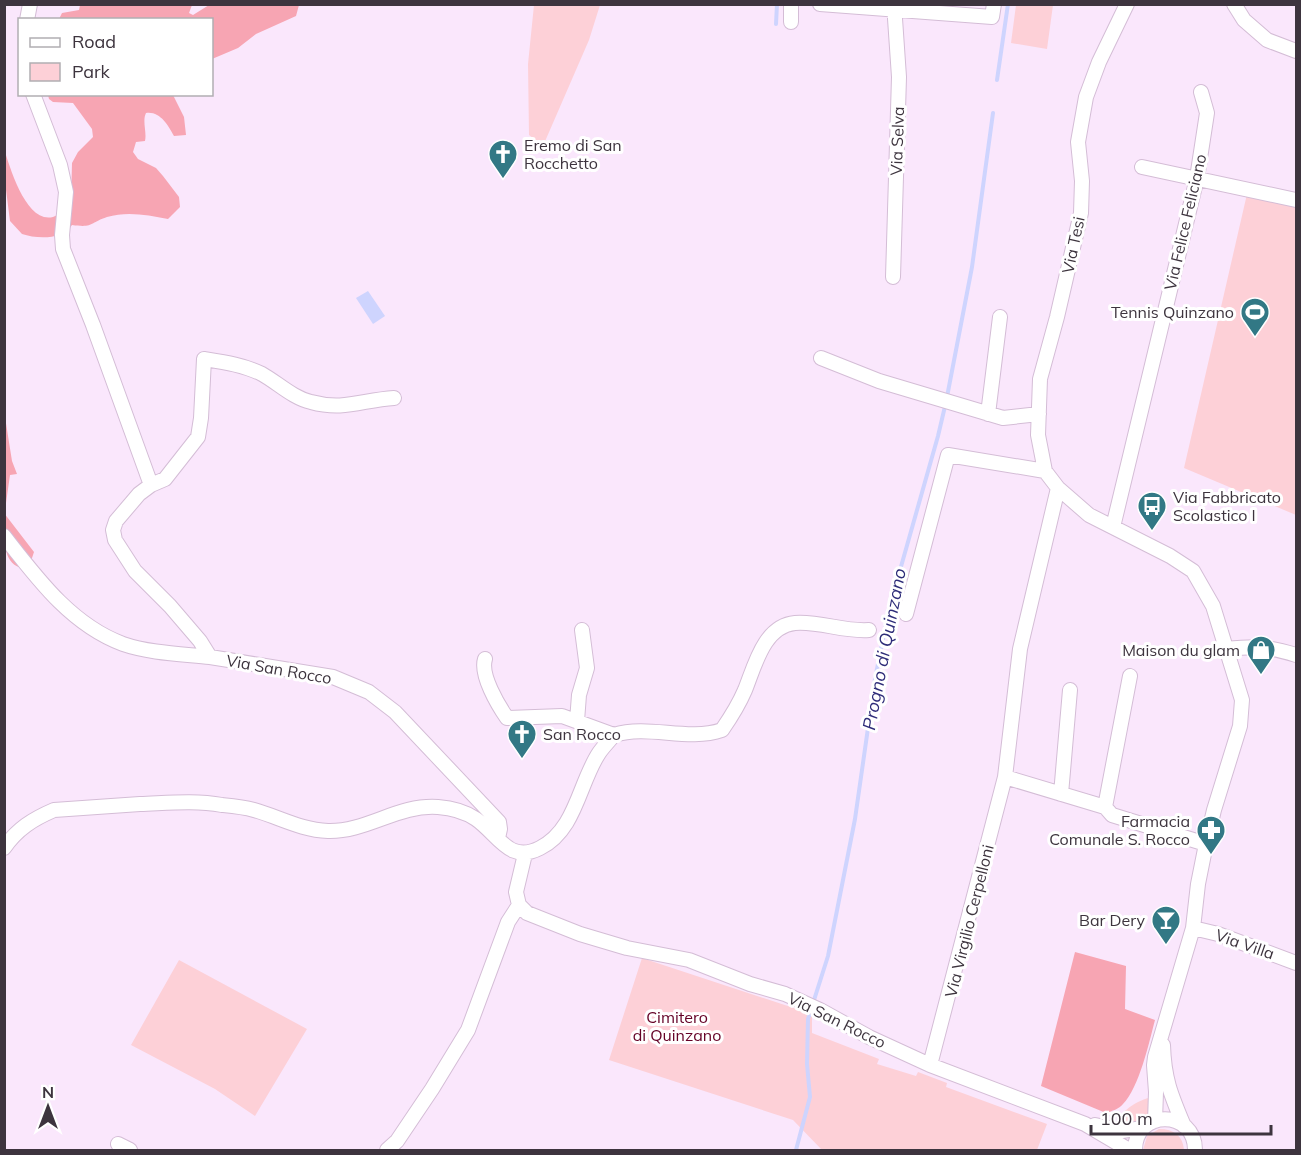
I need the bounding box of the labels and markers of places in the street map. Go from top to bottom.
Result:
place label: Eremo di San Rocchetto [524,135,622,173]
church icon: Eremo di San Rocchetto [487,138,519,180]
sports icon: Tennis Quinzano [1239,296,1271,338]
place label: Tennis Quinzano [1111,302,1234,322]
place label: Via Fabbricato Scolastico I [1173,487,1281,525]
bus stop icon: Via Fabbricato Scolastico I [1136,490,1168,532]
shop icon: Maison du glam [1245,634,1277,676]
place label: Maison du glam [1122,640,1240,660]
church icon: San Rocco [506,718,538,760]
place label: San Rocco [543,724,621,744]
place label: Farmacia Comunale S. Rocco [1049,811,1190,849]
pharmacy icon: Farmacia Comunale S. Rocco [1195,814,1227,856]
bar icon: Bar Dery [1150,904,1182,946]
place label: Bar Dery [1079,910,1146,930]

